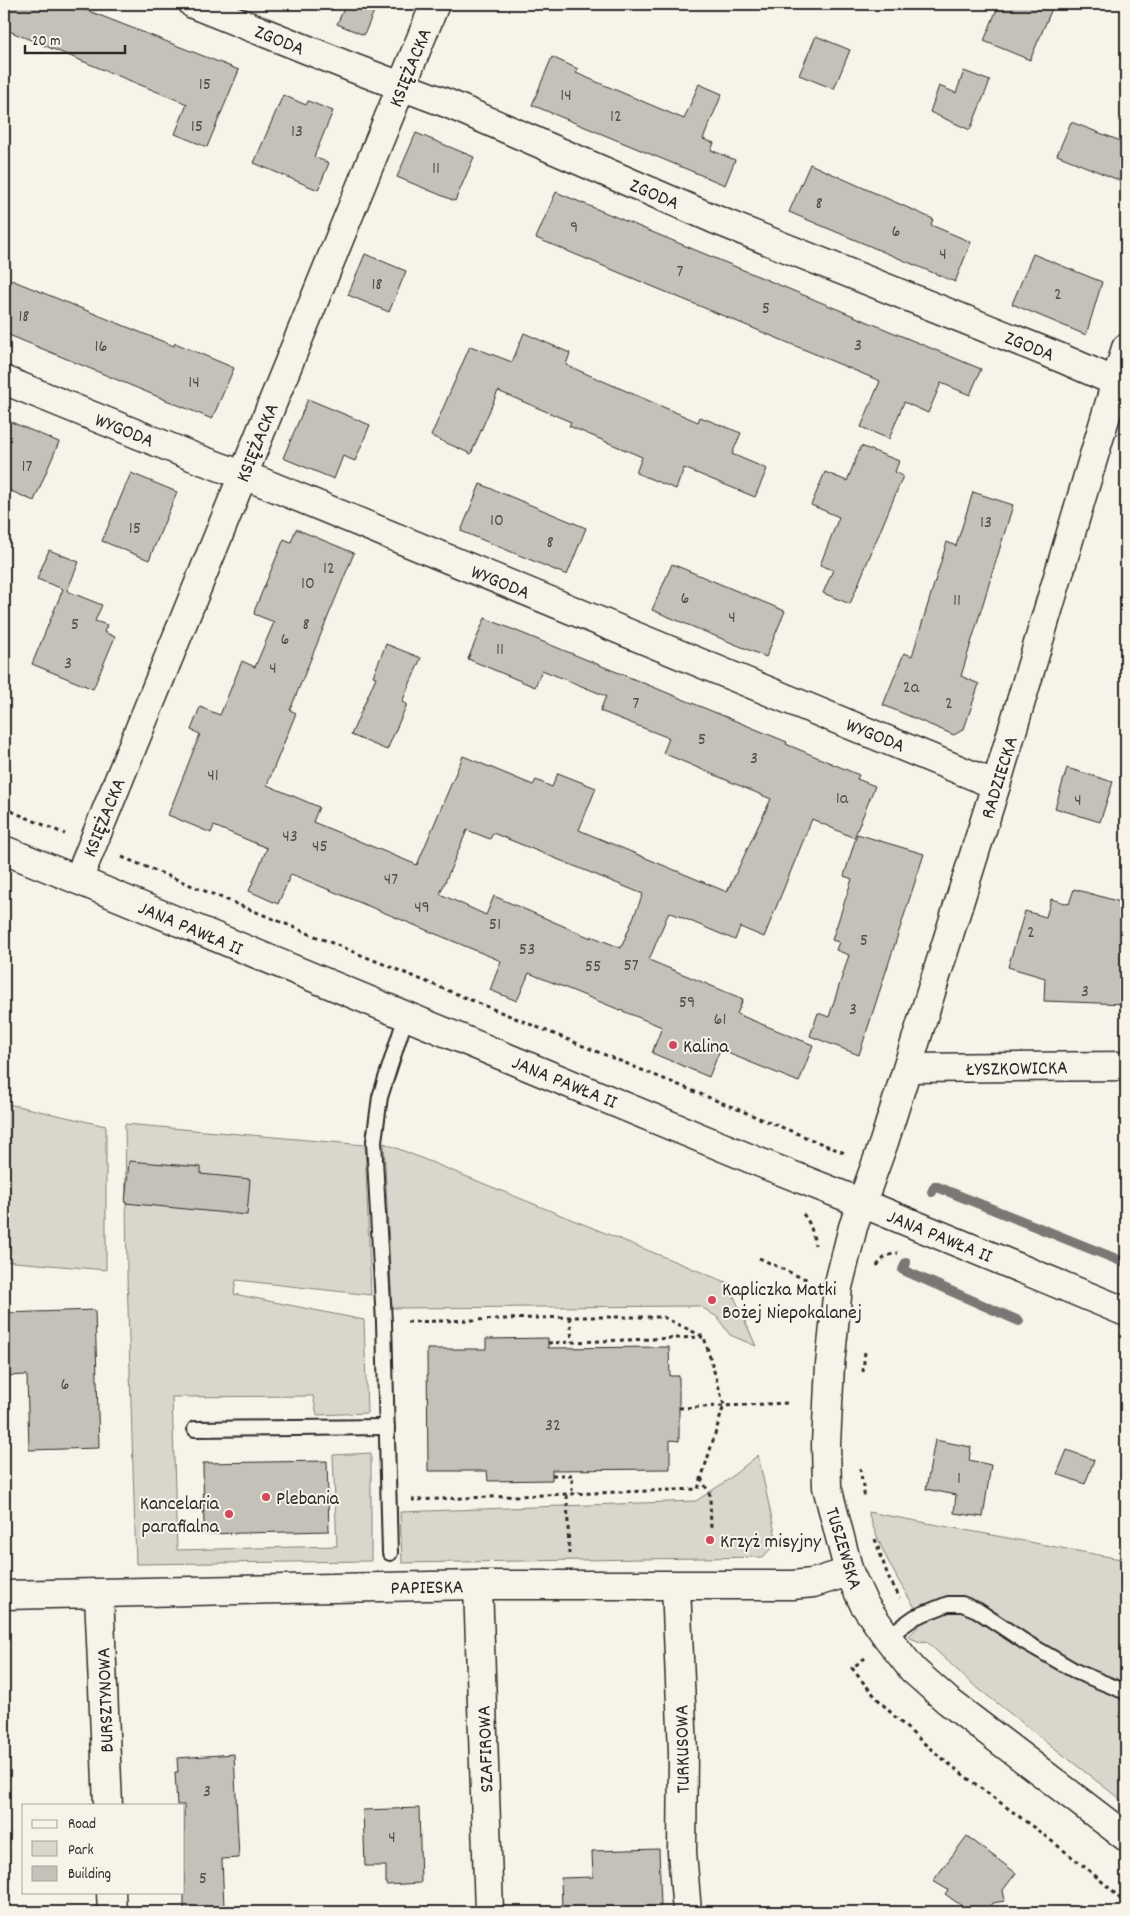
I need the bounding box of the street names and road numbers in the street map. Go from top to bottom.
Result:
street label: ZGODA [250,19,308,64]
street label: KSIĘŻACKA [383,24,440,112]
street label: ZGODA [625,173,683,219]
street label: ZGODA [1000,325,1058,370]
street label: KSIĘŻACKA [230,399,287,487]
street label: WYGODA [90,407,158,456]
street label: WYGODA [466,559,534,608]
street label: WYGODA [841,712,909,761]
street label: RADZIECKA [975,733,1027,823]
street label: KSIĘŻACKA [77,774,134,862]
street label: JANA PAWŁA II [133,895,247,964]
street label: JANA PAWŁA II [507,1050,621,1118]
street label: ŁYSZKOWICKA [965,1055,1068,1085]
street label: JANA PAWŁA II [882,1204,996,1272]
street label: TUSZEWSKA [816,1504,868,1594]
street label: PAPIESKA [390,1574,464,1604]
street label: BURSZTYNOWA [91,1647,123,1753]
street label: TURKUSOWA [669,1704,699,1794]
street label: SZAFIROWA [471,1705,503,1793]

